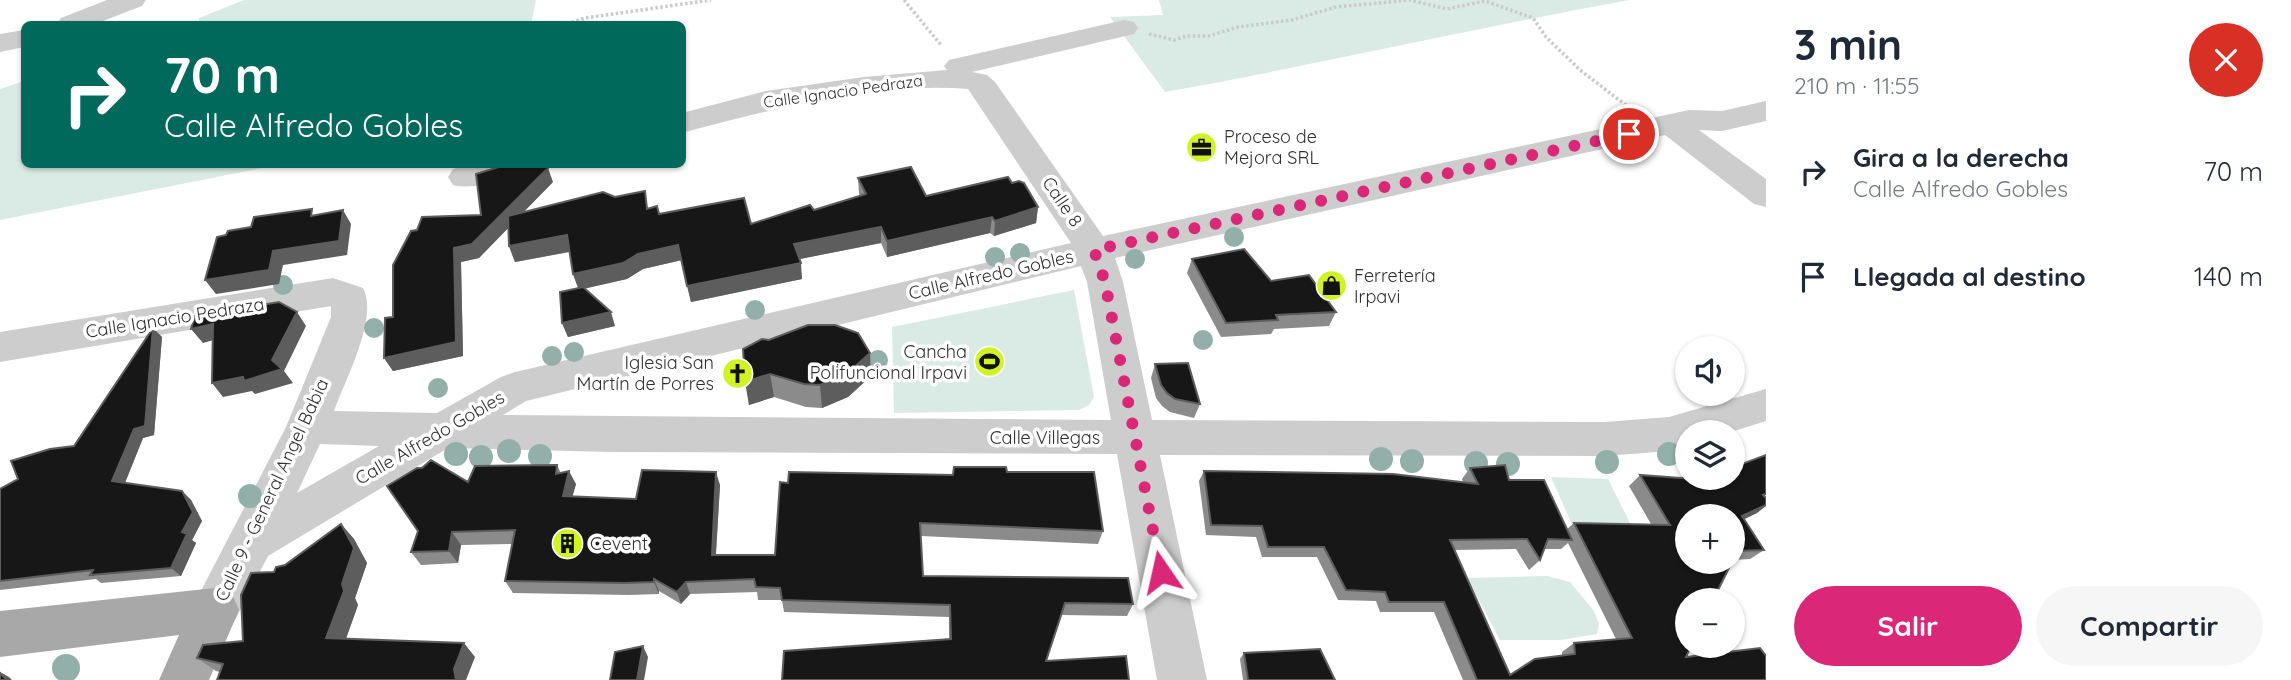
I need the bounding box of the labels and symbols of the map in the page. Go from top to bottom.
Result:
street label: Calle Ignacio Pedraza [762,70,924,112]
pin [1599,104,1659,164]
place label: Proceso de Mejora SRL [1224,125,1319,169]
office icon: Proceso de Mejora SRL [1184,130,1218,164]
street label: Calle 8 [1037,172,1087,231]
street label: Calle Alfredo Gobles [906,244,1076,305]
place label: Ferretería Irpavi [1354,264,1436,308]
shop icon: Ferretería Irpavi [1314,269,1348,303]
street label: Calle Ignacio Pedraza [84,292,266,343]
place label: Cancha Polifuncional Irpavi [810,340,967,384]
sports icon: Cancha Polifuncional Irpavi [973,345,1007,379]
place label: Iglesia San Martín de Porres [577,351,714,395]
church icon: Iglesia San Martín de Porres [720,356,754,390]
street label: Calle 9 - General Angel Babia [210,375,333,605]
street label: Calle Alfredo Gobles [351,386,508,490]
street label: Calle Villegas [990,426,1100,449]
building icon: Cevent [550,527,584,561]
place label: Cevent [590,532,648,555]
position arrow [1124,535,1198,609]

